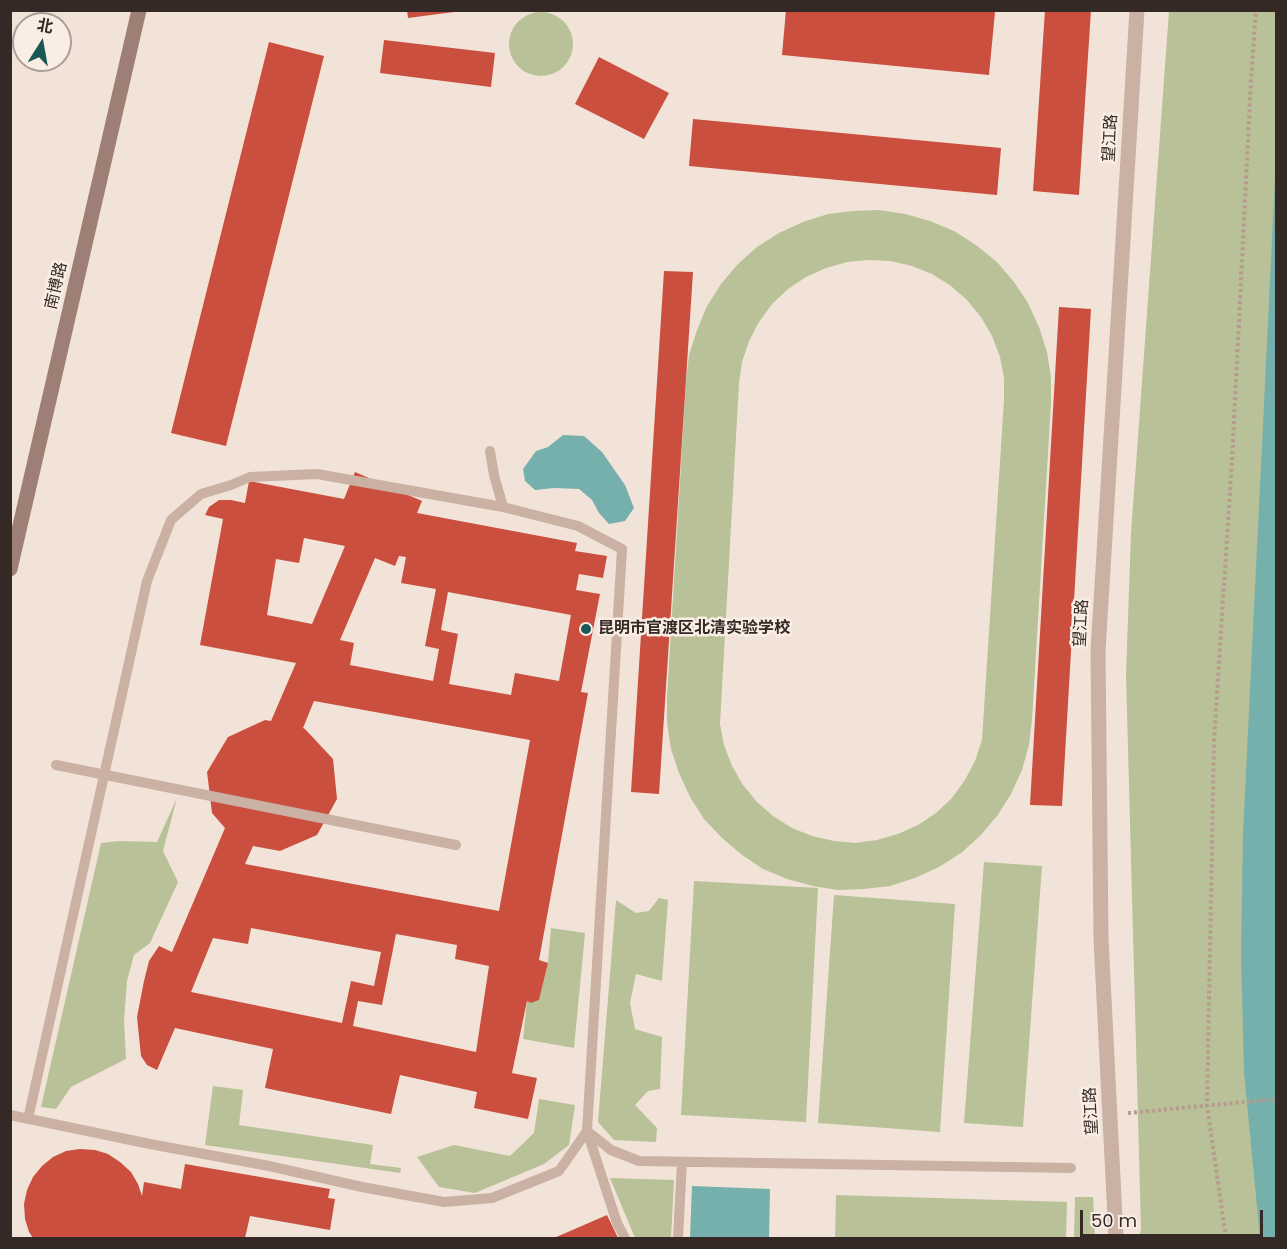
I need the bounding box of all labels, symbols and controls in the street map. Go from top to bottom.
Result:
north arrow [12,12,72,72]
text: 北 [35,13,55,39]
street label: 望江路 [1100,114,1122,162]
street label: 南博路 [42,260,72,312]
street label: 望江路 [1071,599,1093,647]
place label: 昆明市官渡区北清实验学校 [598,619,790,639]
marker: 昆明市官渡区北清实验学校 [579,622,593,636]
street label: 望江路 [1081,1087,1103,1135]
scale bar [1083,1198,1266,1236]
text: 50 m [1091,1208,1137,1233]

